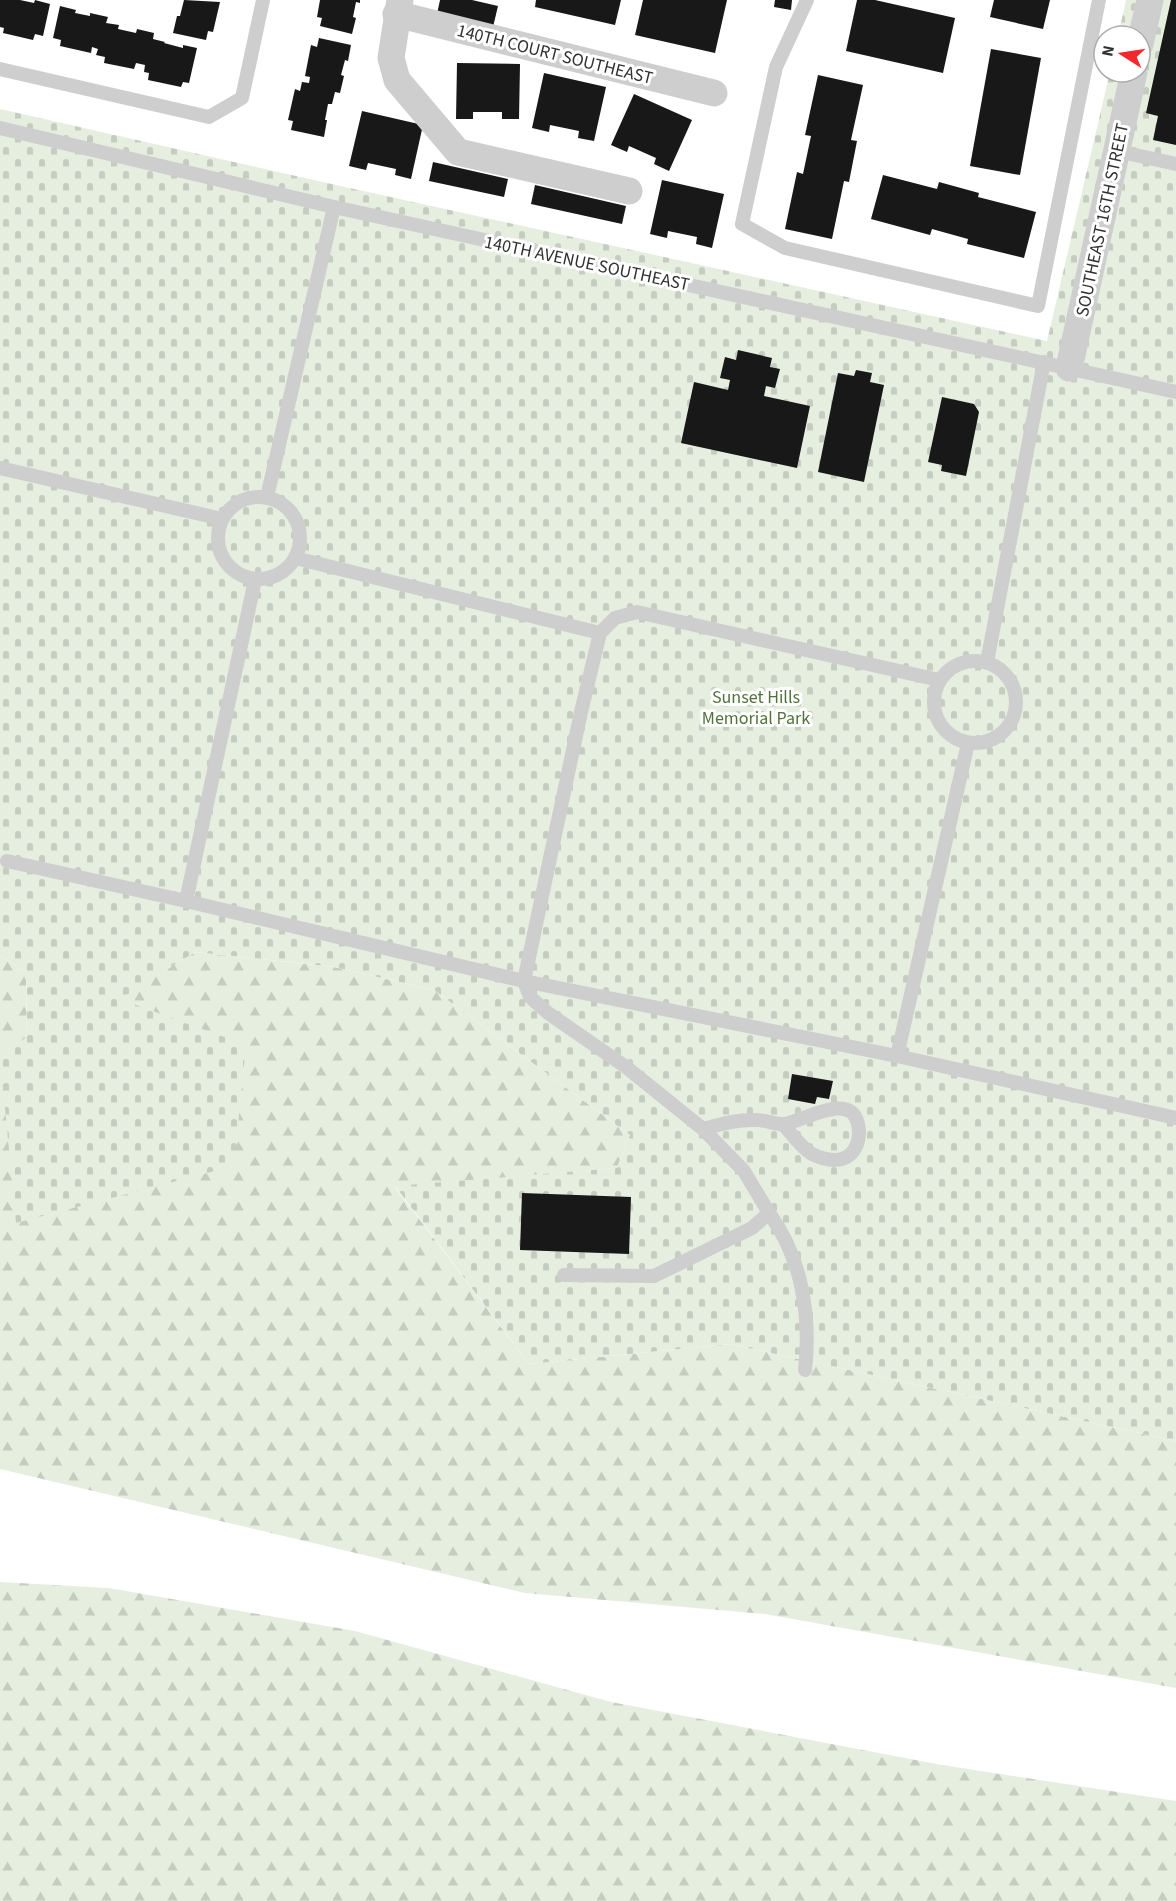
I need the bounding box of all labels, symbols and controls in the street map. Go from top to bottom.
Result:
street label: 140TH COURT SOUTHEAST [454,18,656,91]
north arrow [1092,24,1152,84]
text: N [1096,44,1120,59]
street label: SOUTHEAST 16TH STREET [1070,121,1135,319]
street label: 140TH AVENUE SOUTHEAST [482,230,692,298]
park label: Sunset Hills Memorial Park [702,685,810,731]

